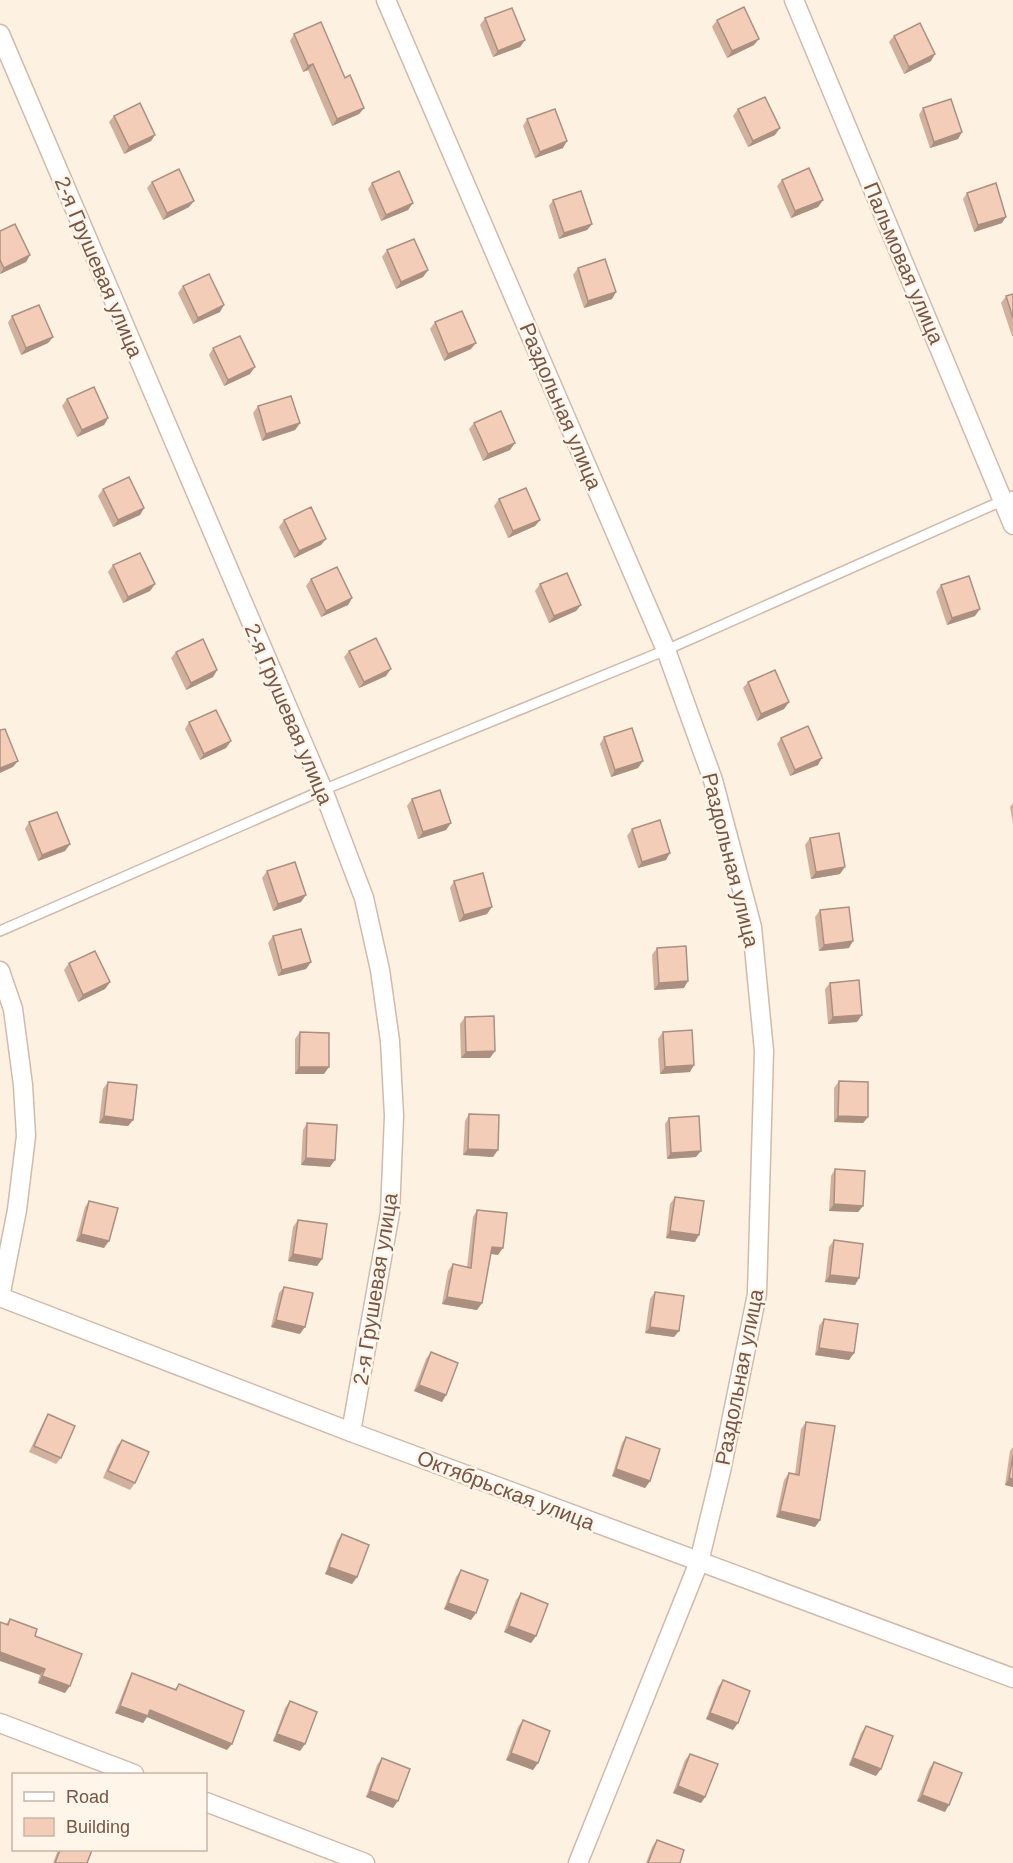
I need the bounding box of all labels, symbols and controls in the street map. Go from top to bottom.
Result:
street label: 2-я Грушевая улица [50,173,148,361]
street label: Пальмовая улица [859,179,949,348]
street label: Раздольная улица [515,319,607,493]
street label: 2-я Грушевая улица [240,620,338,808]
street label: Раздольная улица [698,770,764,950]
street label: 2-я Грушевая улица [348,1191,402,1387]
street label: Раздольная улица [711,1287,767,1467]
street label: Октябрьская улица [414,1446,598,1535]
legend [12,1773,207,1851]
text: Road [66,1787,109,1807]
text: Building [66,1817,130,1837]

